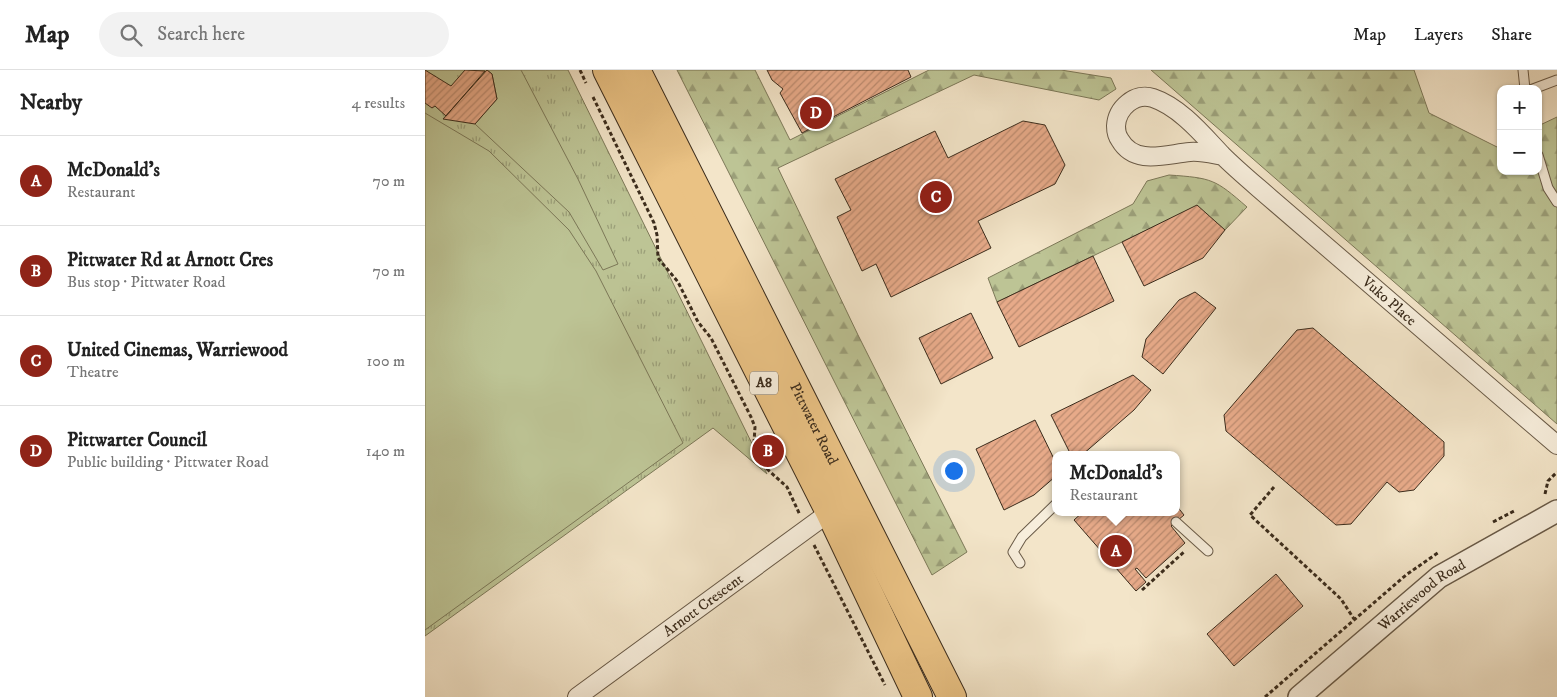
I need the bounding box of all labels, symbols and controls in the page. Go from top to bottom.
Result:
search box [99,12,449,57]
text: Map [25,20,69,50]
icon: search [117,21,145,49]
text: Search here [157,23,245,46]
text: Map [1353,24,1386,46]
text: Layers [1414,24,1463,46]
text: Share [1491,24,1532,46]
map controls [1497,85,1542,175]
button: + [1497,85,1542,130]
text: Nearby [20,90,82,116]
text: 4 results [352,93,405,113]
pin: D [800,94,832,132]
button: − [1497,130,1542,175]
text: McDonald's [67,159,160,182]
text: A [31,171,41,191]
text: 70 m [373,171,405,191]
pin: C [920,178,952,216]
text: Restaurant [67,182,135,202]
text: Pittwater Rd at Arnott Cres [67,249,273,272]
text: B [31,261,41,281]
text: 70 m [373,261,405,281]
street label: Vuko Place [1358,271,1421,330]
text: Bus stop · Pittwater Road [67,272,225,292]
text: United Cinemas, Warriewood [67,339,288,362]
text: C [31,351,41,371]
text: 100 m [367,351,405,371]
text: Theatre [67,362,119,382]
road number: A8 [750,372,778,394]
street label: Pittwater Road [786,380,843,468]
text: Pittwarter Council [67,429,207,452]
pin: B [752,432,784,470]
text: D [30,441,42,461]
text: 140 m [366,441,405,461]
popup [1052,451,1180,516]
text: Public building · Pittwater Road [67,452,269,472]
your location [941,458,967,484]
text: McDonald's [1070,462,1162,485]
text: Restaurant [1070,485,1138,505]
pin: A [1100,532,1132,570]
street label: Warriewood Road [1373,554,1469,635]
street label: Arnott Crescent [659,569,747,641]

